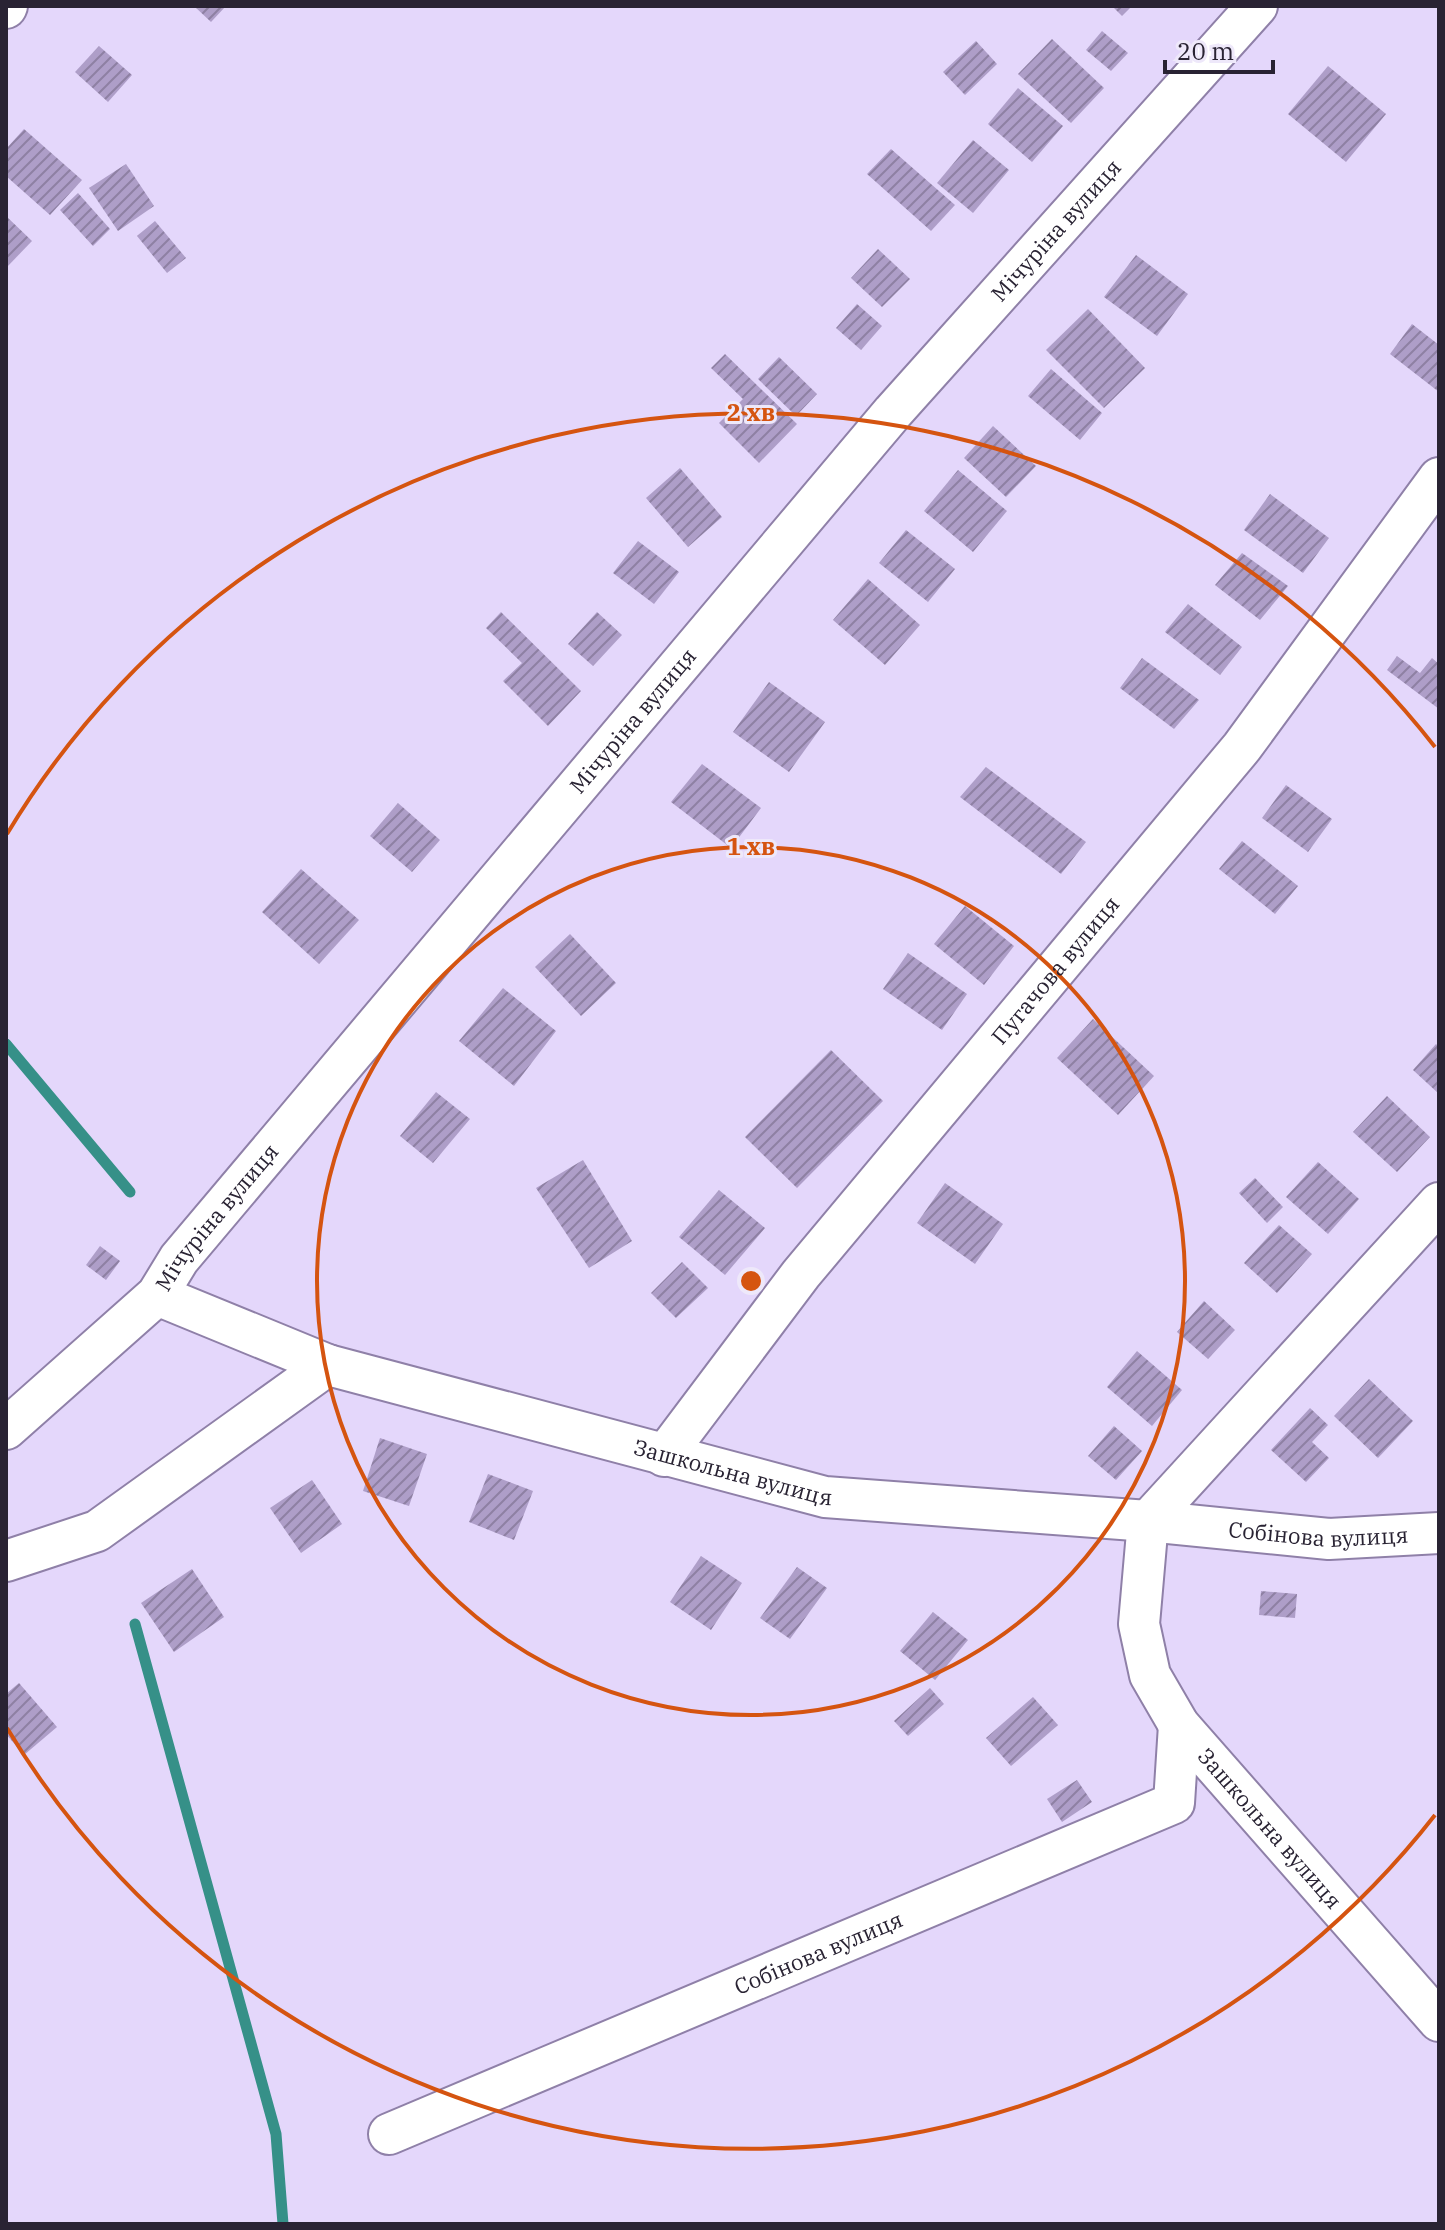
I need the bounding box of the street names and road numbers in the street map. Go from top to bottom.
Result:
street label: Мічуріна вулиця [984,153,1127,307]
street label: Мічуріна вулиця [563,642,702,799]
street label: Пугачова вулиця [984,890,1125,1050]
street label: Мічуріна вулиця [148,1137,284,1296]
street label: Зашкольна вулиця [631,1432,833,1512]
street label: Собінова вулиця [1227,1514,1409,1553]
street label: Зашкольна вулиця [1192,1742,1349,1914]
street label: Собінова вулиця [730,1904,907,2001]

